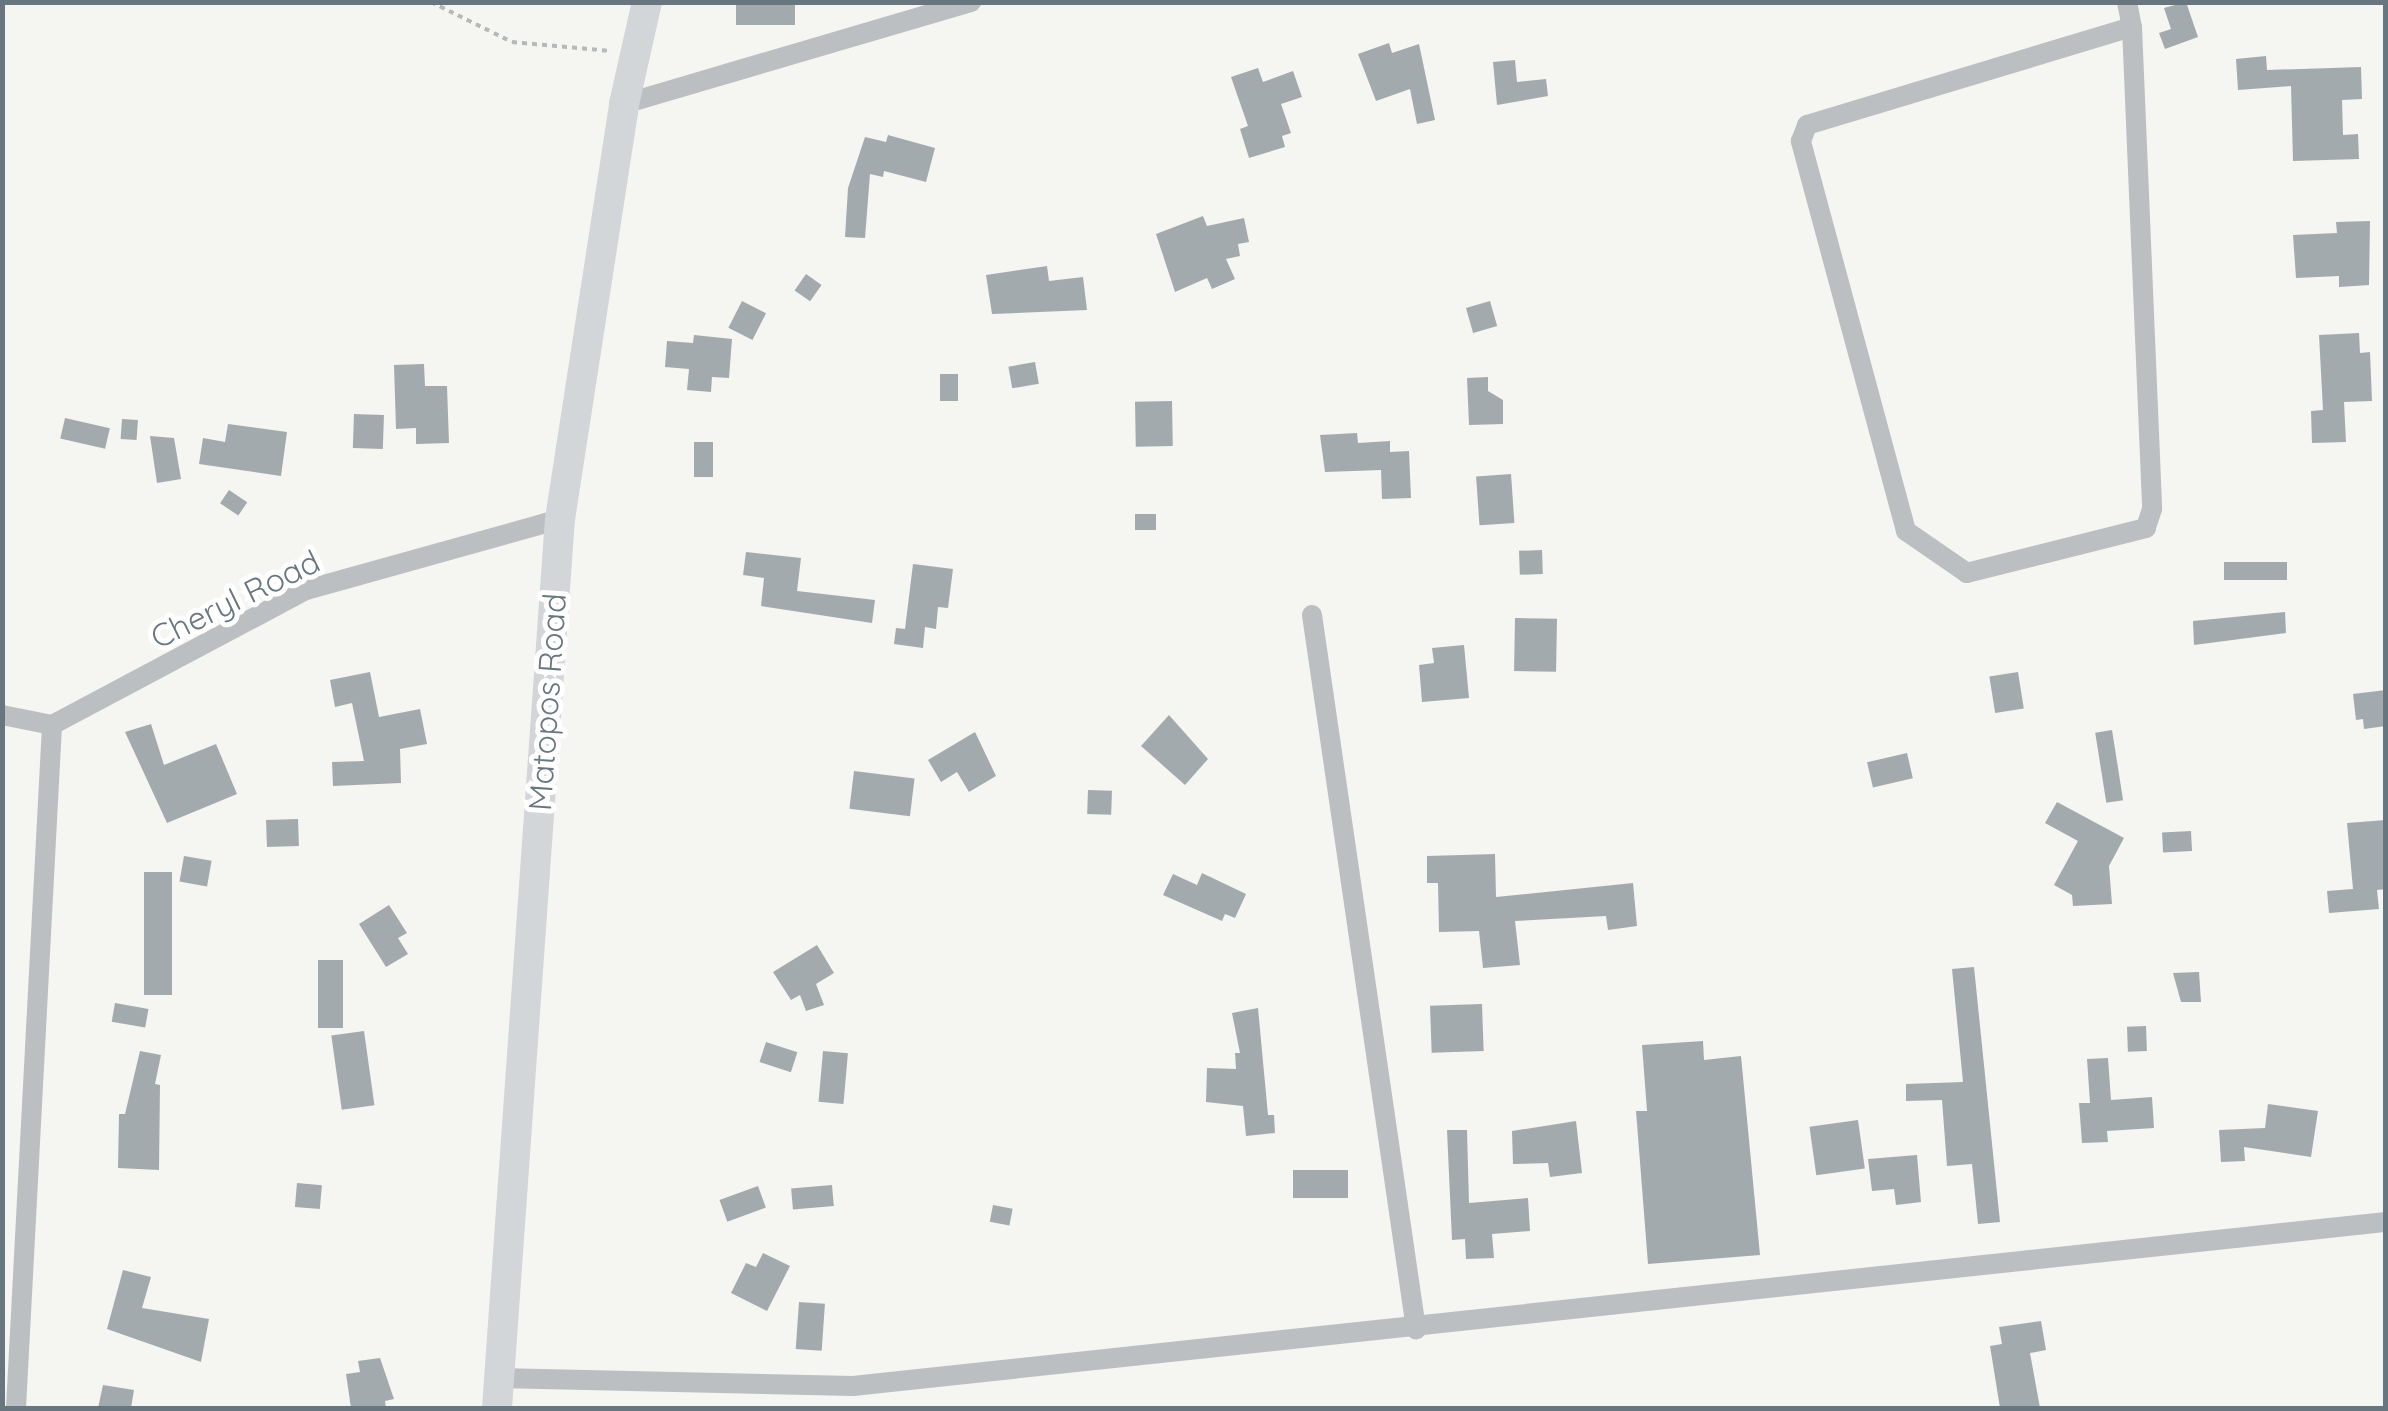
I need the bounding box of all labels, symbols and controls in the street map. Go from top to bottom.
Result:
street label: Cheryl Road [144,542,326,656]
street label: Matopos Road [520,592,574,812]

